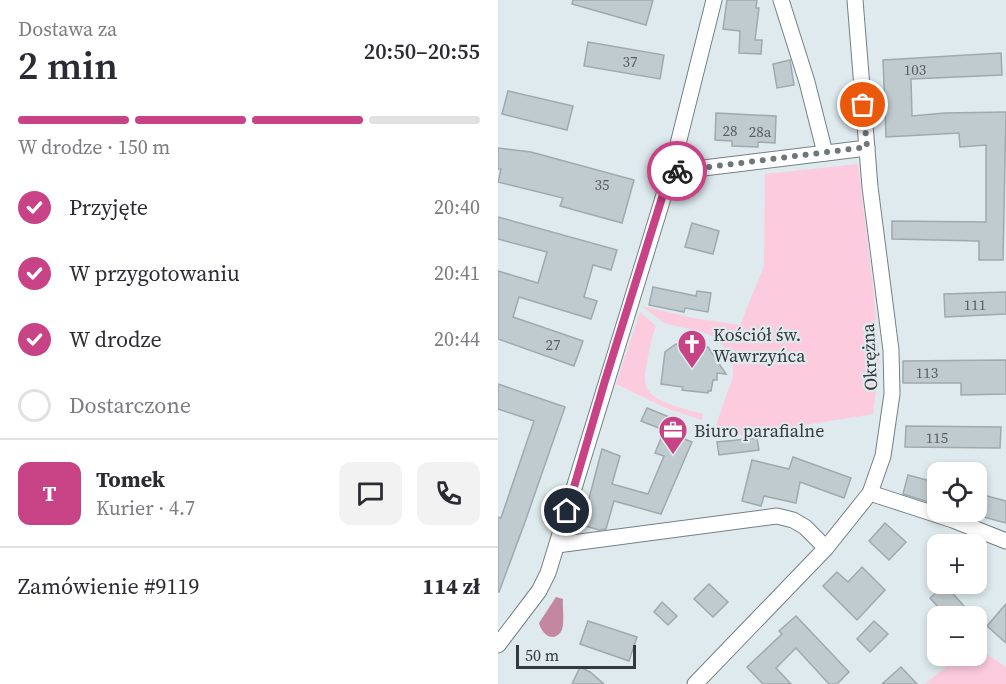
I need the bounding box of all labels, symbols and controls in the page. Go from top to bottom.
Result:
text: Dostawa za [18,15,117,43]
text: 20:50–20:55 [364,36,480,66]
text: 2 min [18,39,118,92]
house number: 37 [622,51,638,72]
house number: 103 [904,59,926,80]
pin [837,79,888,130]
icon: bag [846,88,879,121]
house number: 28 [722,120,738,141]
house number: 28a [749,121,772,142]
text: W drodze · 150 m [18,133,170,161]
courier [647,141,707,201]
icon: bike [661,155,694,188]
house number: 35 [594,174,610,195]
icon: check [18,191,51,224]
text: Przyjęte [69,192,148,222]
text: 20:40 [434,193,480,221]
icon: check [18,257,51,290]
text: W przygotowaniu [69,258,240,288]
text: 20:41 [434,259,480,287]
house number: 111 [964,294,986,315]
place label: Kościół św. Wawrzyńca [713,322,806,368]
street label: Okrężna [855,322,883,391]
icon: check [18,323,51,356]
text: W drodze [69,324,162,354]
text: 20:44 [434,325,480,353]
church icon: Kościół św. Wawrzyńca [676,328,708,370]
house number: 27 [545,334,561,355]
house number: 113 [916,362,938,383]
text: Dostarczone [69,390,191,420]
office icon: Biuro parafialne [657,414,689,456]
place label: Biuro parafialne [694,418,824,443]
house number: 115 [926,427,948,448]
button: chat [339,462,402,525]
button: phone [417,462,480,525]
map controls [927,462,987,666]
button: locate [927,462,987,522]
text: Tomek [96,464,165,494]
text: T [43,478,56,508]
pin [541,485,592,536]
text: Kurier · 4.7 [96,494,195,522]
icon: home [550,494,583,527]
button: + [927,534,987,594]
text: Zamówienie #9119 [18,571,200,601]
text: 114 zł [422,571,480,601]
button: − [927,606,987,666]
scale bar [516,642,636,670]
text: 50 m [525,644,559,666]

